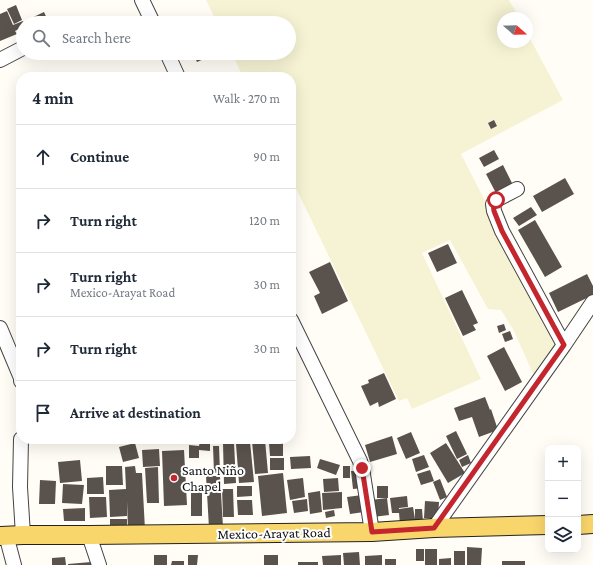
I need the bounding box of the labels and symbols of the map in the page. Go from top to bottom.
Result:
north arrow [497,12,533,48]
route start [487,191,505,209]
route end [353,459,371,477]
place label: Santo Niño Chapel [182,462,244,494]
marker: Santo Niño Chapel [169,473,179,483]
street label: Mexico-Arayat Road [217,524,331,542]

